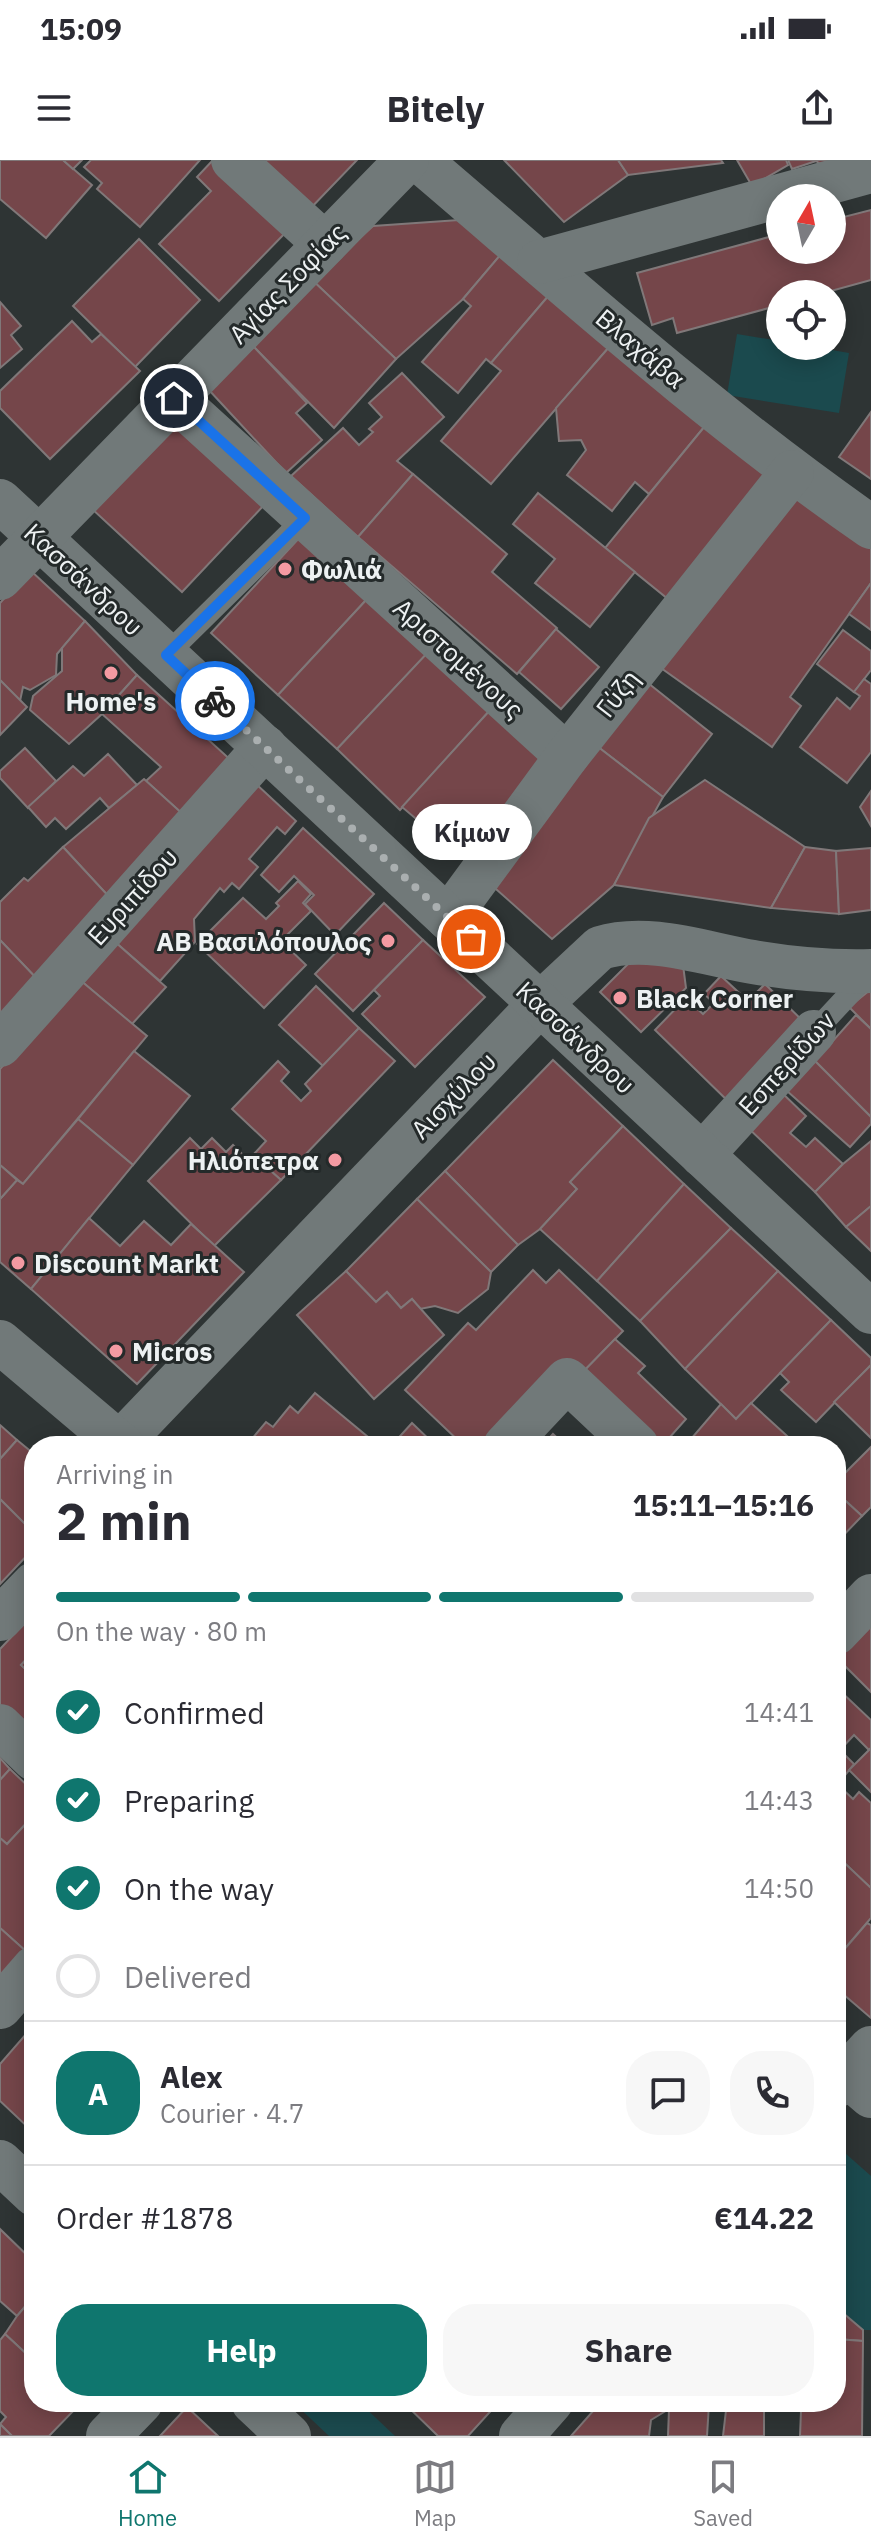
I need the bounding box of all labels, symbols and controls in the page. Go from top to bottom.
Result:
text: 15:09 [40,9,122,48]
text: Bitely [386,85,485,132]
icon: menu [32,86,76,130]
icon: share [795,86,839,130]
north arrow [766,184,846,264]
map controls [766,184,846,360]
street label: Αγίας Σοφίας [221,215,353,351]
button: locate [766,280,846,360]
street label: Βλαχάβα [589,301,693,395]
pin [140,364,208,432]
icon: home [152,376,196,420]
street label: Κασσάνδρου [17,515,151,643]
place label: Φωλιά [301,552,382,586]
marker: Φωλιά [276,560,294,578]
street label: Αριστομένους [387,590,531,726]
courier [175,661,255,741]
street label: Γύζη [588,662,646,724]
marker: Home's [102,664,120,682]
icon: bike [193,679,237,723]
place label: Home's [66,684,156,718]
callout: Κίμων [411,803,531,859]
text: Κίμων [434,815,510,849]
street label: Ευριπίδου [79,840,185,952]
pin [437,905,505,973]
icon: bag [449,917,493,961]
place label: ΑΒ Βασιλόπουλος [156,924,372,958]
marker: ΑΒ Βασιλόπουλος [379,932,397,950]
street label: Κασσάνδρου [509,973,643,1101]
place label: Black Corner [636,981,793,1015]
marker: Black Corner [611,989,629,1007]
street label: Εσπερίδων [730,1004,842,1122]
street label: Αισχύλου [403,1044,503,1146]
place label: Ηλιόπετρα [188,1143,319,1177]
marker: Ηλιόπετρα [326,1151,344,1169]
place label: Discount Markt [34,1246,219,1280]
marker: Discount Markt [9,1254,27,1272]
place label: Micros [132,1334,212,1368]
marker: Micros [107,1342,125,1360]
text: Arriving in [56,1457,173,1491]
text: 15:11–15:16 [633,1485,814,1524]
text: 2 min [56,1487,192,1554]
text: On the way · 80 m [56,1614,267,1648]
icon: check [56,1690,100,1734]
text: Confirmed [124,1693,265,1732]
text: 14:41 [744,1695,814,1729]
icon: check [56,1778,100,1822]
text: Preparing [124,1781,254,1820]
text: 14:43 [744,1783,814,1817]
icon: check [56,1866,100,1910]
text: On the way [124,1869,274,1908]
text: 14:50 [744,1871,814,1905]
text: Delivered [124,1957,252,1996]
button: chat [626,2051,710,2135]
button: phone [730,2051,814,2135]
text: Alex [160,2057,223,2096]
text: A [88,2074,108,2113]
text: Courier · 4.7 [160,2096,304,2130]
text: Order #1878 [56,2198,233,2237]
text: €14.22 [714,2198,814,2237]
button: Help [56,2304,427,2396]
button: Share [443,2304,814,2396]
tab: Home [118,2455,177,2532]
tab: Map [413,2455,457,2532]
tab: Saved [693,2455,753,2532]

